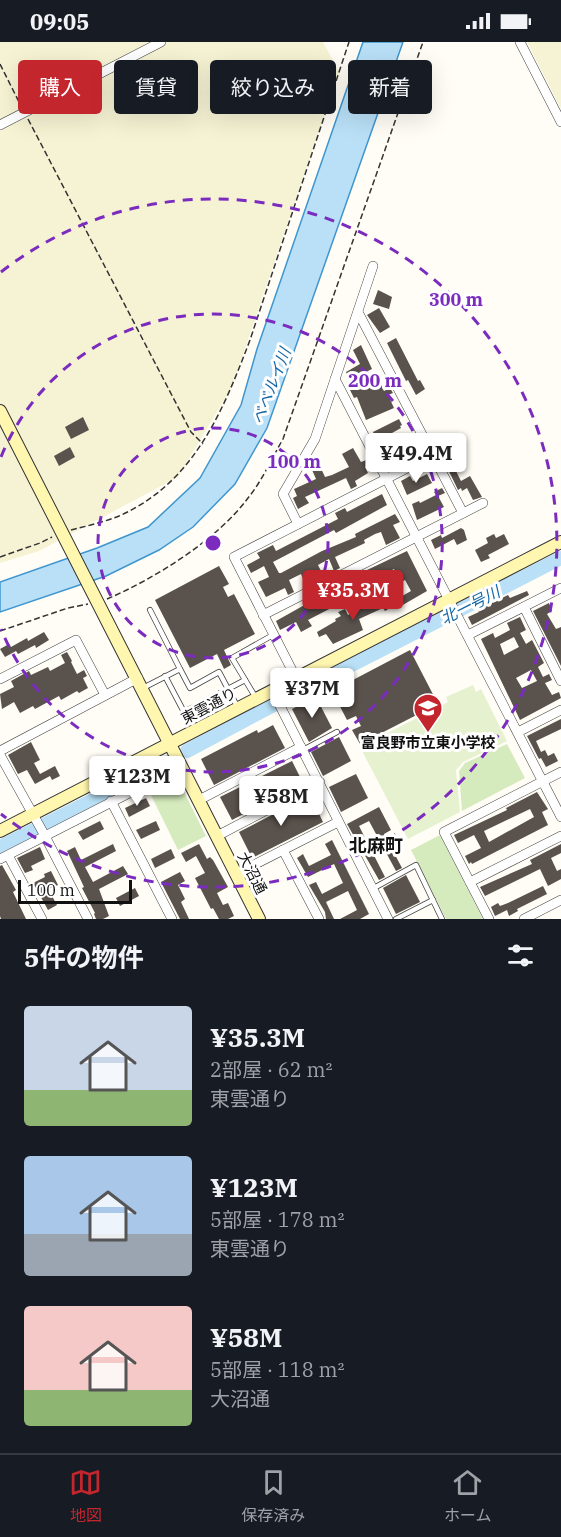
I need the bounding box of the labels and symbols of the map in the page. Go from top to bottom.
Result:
text: 300 m [429,288,484,311]
water label: ベベルイ川 [247,343,295,427]
text: 200 m [348,369,403,392]
pin: ¥49.4M [367,433,465,484]
text: 100 m [267,450,322,473]
centre of rings [203,533,223,553]
pin: ¥35.3M [304,570,402,621]
water label: 北一号川 [437,581,505,628]
pin: ¥37M [276,668,348,719]
street label: 東雲通り [178,683,240,728]
school or university icon: 富良野市立東小学校 [412,692,444,734]
place label: 富良野市立東小学校 [360,733,496,752]
pin: ¥123M [95,756,179,807]
pin: ¥58M [245,776,317,827]
district label: 北麻町 [349,834,403,857]
street label: 大沼通 [234,848,271,897]
scale bar [18,877,132,905]

